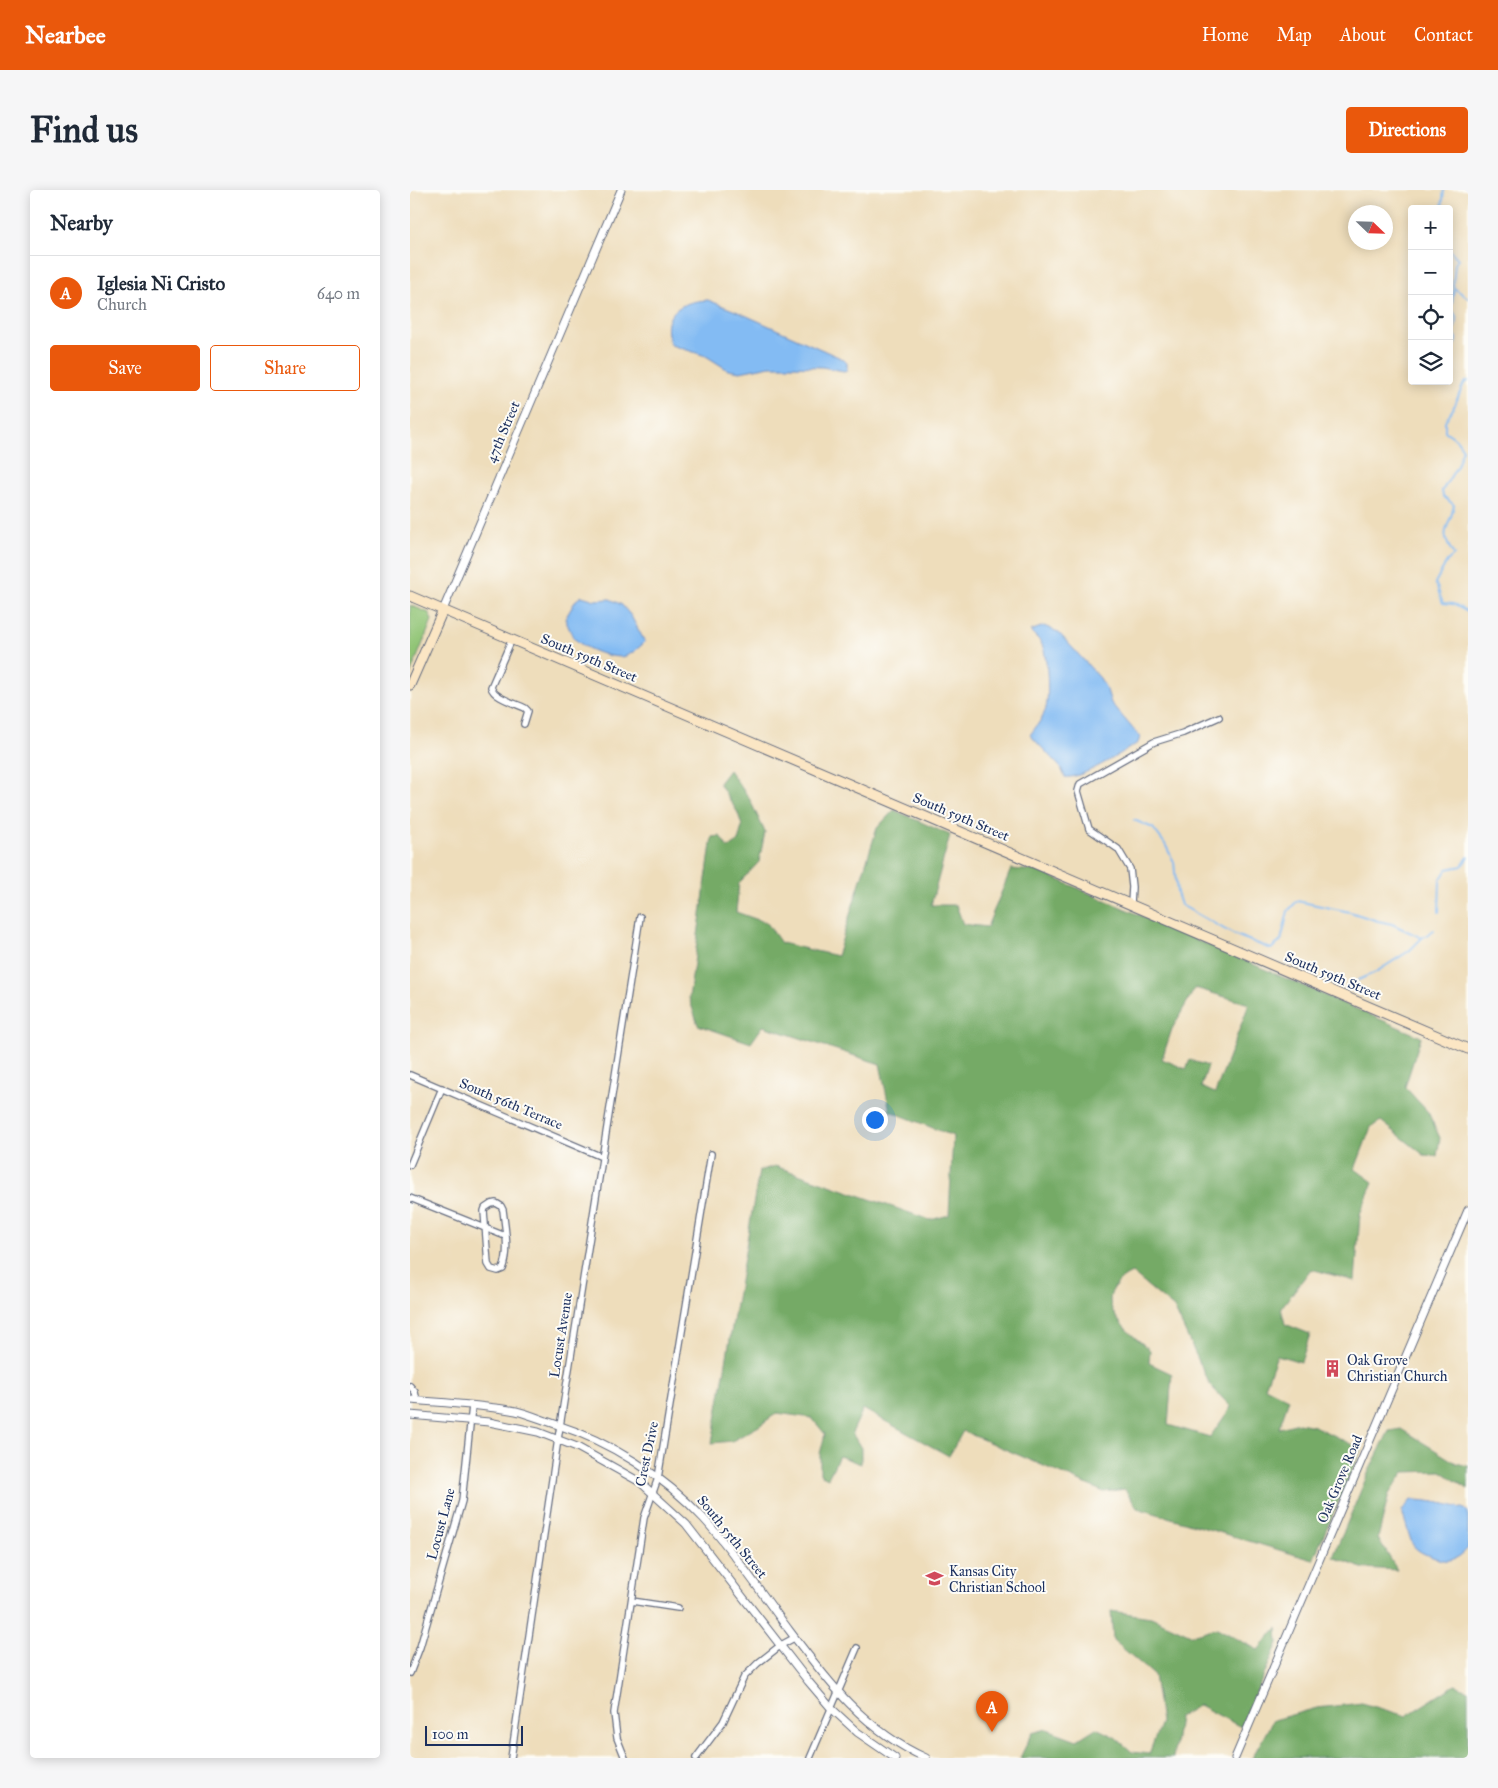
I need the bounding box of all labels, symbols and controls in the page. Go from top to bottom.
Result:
text: Nearbee [25,20,106,50]
text: Home [1202,24,1249,46]
text: Map [1277,24,1312,46]
text: About [1340,24,1386,46]
text: Contact [1414,24,1473,46]
button: Directions [1346,107,1468,153]
text: Find us [30,109,138,152]
north arrow [1348,205,1393,250]
map controls [1408,205,1453,385]
button: + [1408,205,1453,250]
text: Nearby [50,210,113,236]
button: − [1408,250,1453,295]
text: Iglesia Ni Cristo [97,272,225,295]
text: A [61,284,71,303]
text: 640 m [317,284,360,303]
text: Church [97,295,147,314]
button: locate [1408,295,1453,340]
button: layers [1408,340,1453,385]
button: Save [50,345,200,391]
button: Share [210,345,360,391]
street label: 47th Street [482,399,524,465]
street label: South 59th Street [538,630,640,686]
street label: South 59th Street [910,789,1012,845]
street label: South 59th Street [1282,948,1384,1004]
street label: South 56th Terrace [457,1075,565,1133]
your location [862,1107,888,1133]
street label: Locust Avenue [546,1291,576,1379]
place label: Oak Grove Christian Church [1347,1352,1448,1385]
building icon: Oak Grove Christian Church [1323,1358,1343,1378]
street label: Crest Drive [632,1420,662,1488]
street label: Oak Grove Road [1314,1433,1366,1525]
street label: Locust Lane [423,1486,459,1562]
street label: South 55th Street [693,1492,771,1582]
place label: Kansas City Christian School [949,1563,1046,1596]
school or university icon: Kansas City Christian School [925,1569,945,1589]
pin: A [976,1691,1008,1732]
scale bar [425,1723,522,1746]
text: 100 m [432,1726,469,1743]

